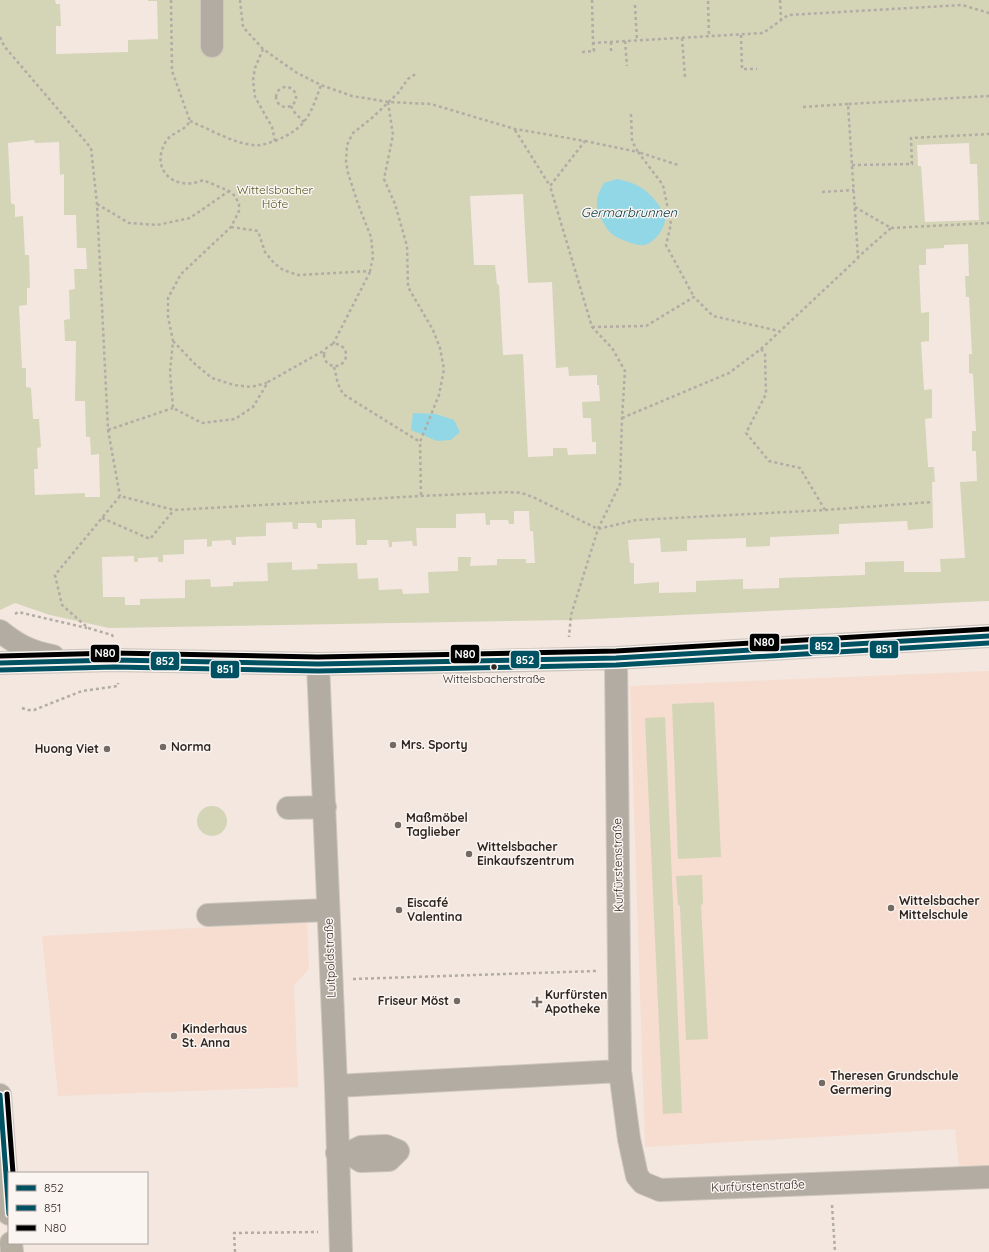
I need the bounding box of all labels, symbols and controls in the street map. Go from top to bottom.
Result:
park label: Wittelsbacher Höfe [237,182,314,211]
water label: Germarbrunnen [581,204,678,220]
line badge: N80 [749,633,780,652]
text: N80 [754,635,775,649]
line badge: 852 [809,636,840,655]
text: 852 [815,639,833,653]
line badge: 851 [869,640,899,659]
text: 851 [876,642,892,656]
line badge: N80 [90,644,120,663]
line badge: N80 [450,644,480,664]
text: N80 [95,646,116,660]
text: N80 [455,647,476,661]
line badge: 852 [510,650,540,669]
line badge: 852 [150,651,180,671]
text: 852 [516,653,534,667]
text: 852 [156,654,174,668]
line badge: 851 [210,660,240,679]
text: 851 [217,662,233,676]
marker: Wittelsbacherstraße [489,662,499,672]
place label: Wittelsbacherstraße [443,672,545,686]
place label: Mrs. Sporty [401,737,468,752]
place label: Norma [171,739,211,754]
marker: Mrs. Sporty [388,740,398,750]
place label: Huong Viet [35,741,99,756]
marker: Norma [158,742,168,752]
marker: Huong Viet [102,744,112,754]
place label: Maßmöbel Taglieber [406,810,468,839]
street label: Kurfürstenstraße [609,818,626,912]
marker: Maßmöbel Taglieber [393,820,403,830]
place label: Wittelsbacher Einkaufszentrum [477,839,574,868]
marker: Wittelsbacher Einkaufszentrum [464,849,474,859]
place label: Wittelsbacher Mittelschule [899,893,980,922]
place label: Eiscafé Valentina [407,895,462,924]
marker: Wittelsbacher Mittelschule [886,903,896,913]
marker: Eiscafé Valentina [394,905,404,915]
street label: Luitpoldstraße [321,918,338,998]
place label: Kurfürsten Apotheke [545,987,607,1016]
place label: Friseur Möst [378,993,449,1008]
marker: Friseur Möst [452,996,462,1006]
marker: Kurfürsten Apotheke [532,997,542,1007]
place label: Kinderhaus St. Anna [182,1021,247,1050]
marker: Kinderhaus St. Anna [169,1031,179,1041]
place label: Theresen Grundschule Germering [830,1068,959,1097]
marker: Theresen Grundschule Germering [817,1078,827,1088]
legend [8,1172,148,1244]
street label: Kurfürstenstraße [711,1176,805,1195]
text: 852 [44,1180,64,1195]
text: 851 [44,1200,61,1215]
text: N80 [44,1220,66,1235]

